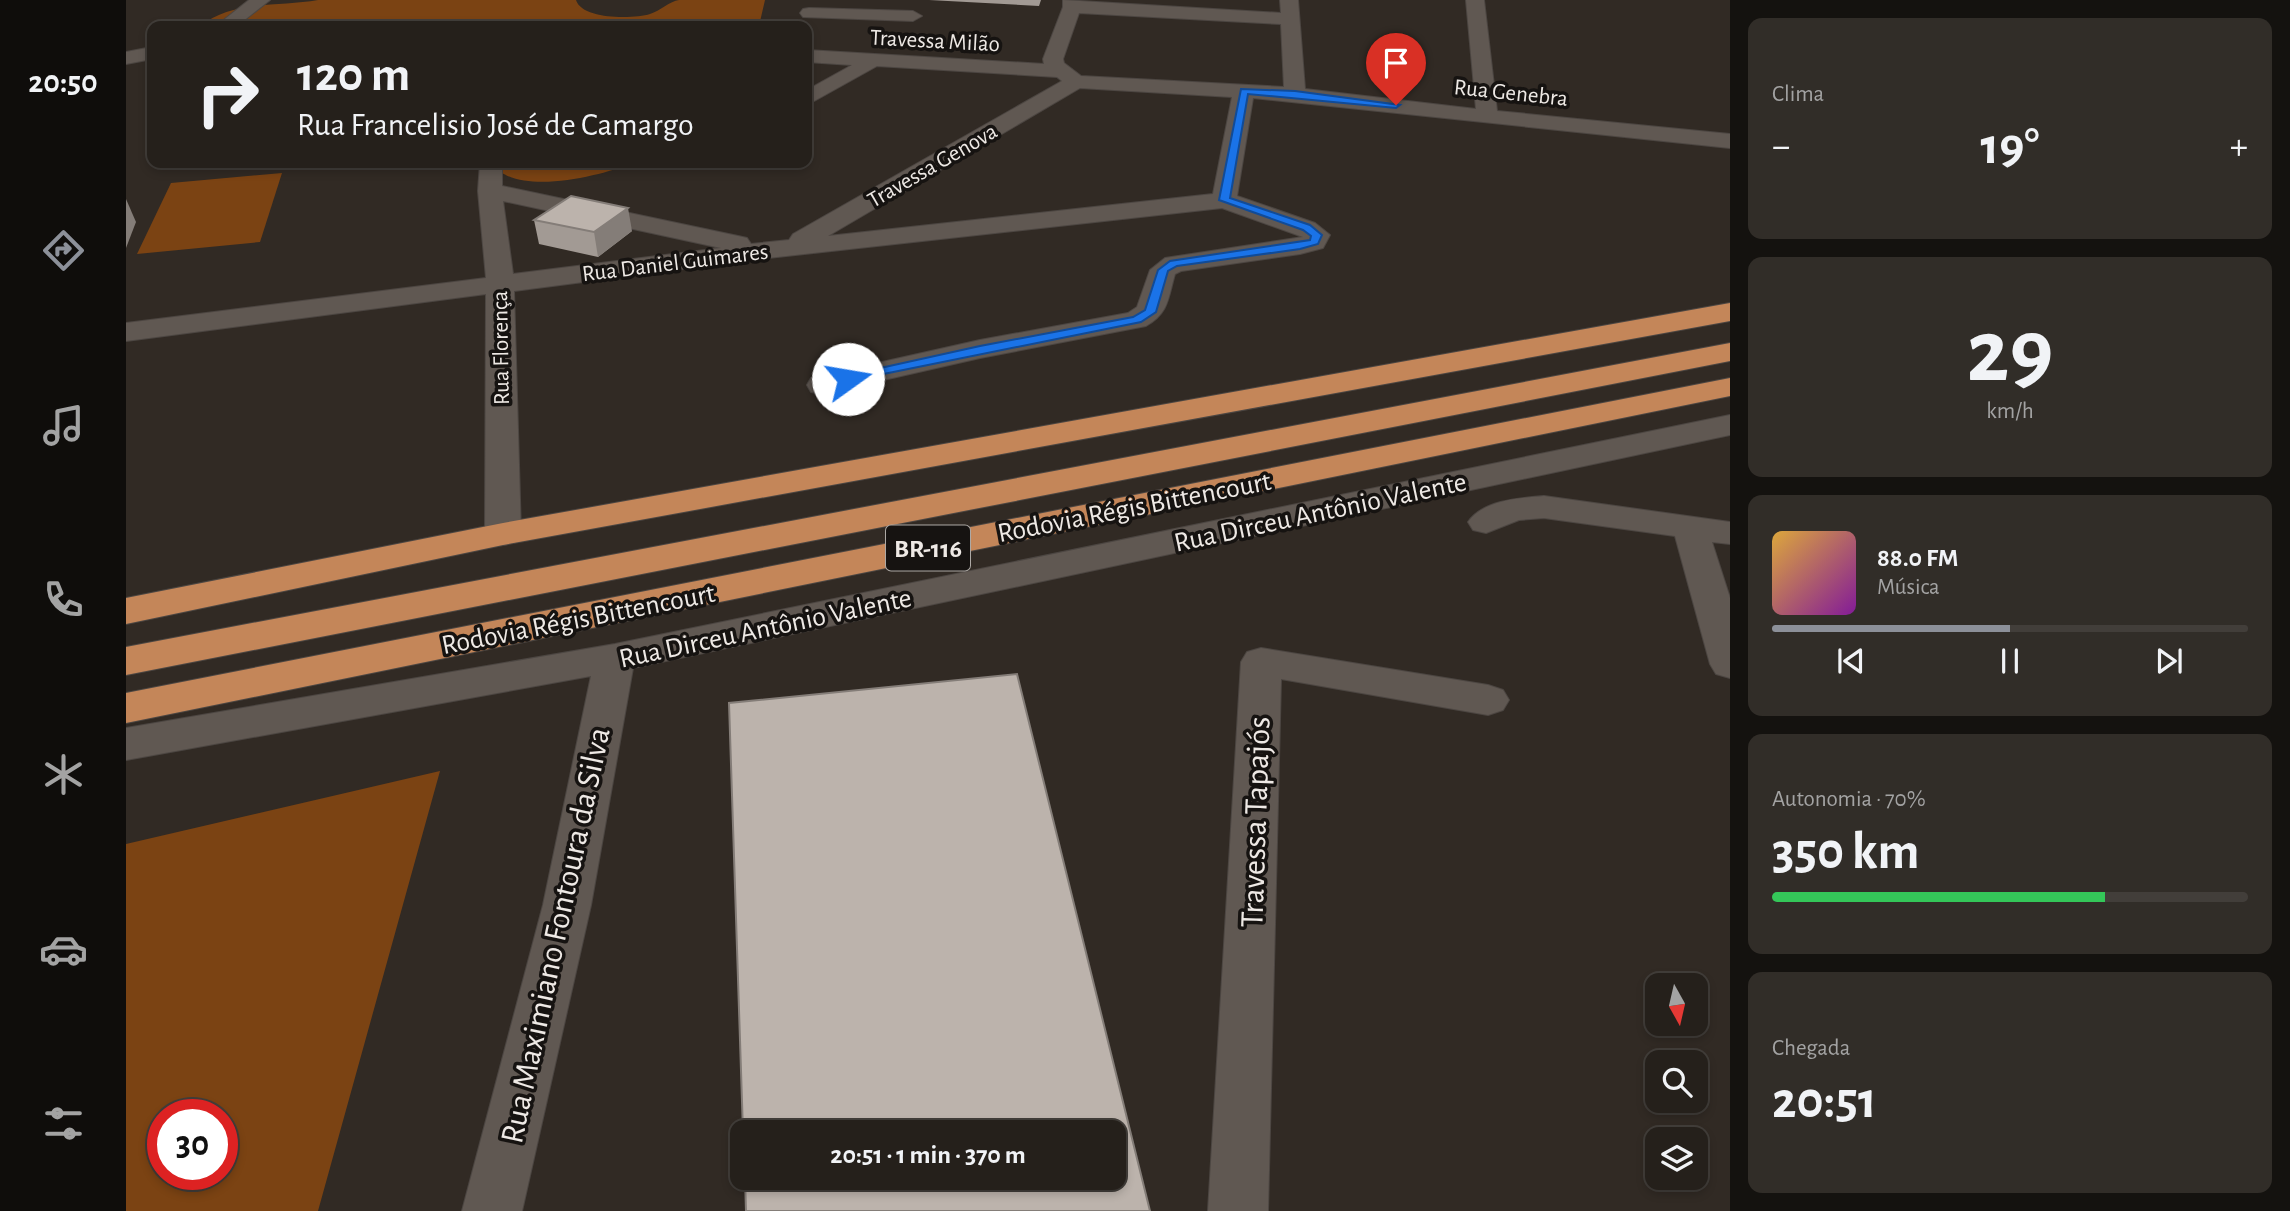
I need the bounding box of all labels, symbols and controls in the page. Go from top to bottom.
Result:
street label: Travessa Milão [869,27,1000,56]
pin [1366,33,1426,105]
icon: arrive [1377,44,1415,82]
icon: right [182,49,273,140]
text: 120 m [297,51,410,100]
text: 20:50 [28,66,98,98]
street label: Rua Genebra [1453,76,1569,111]
text: Clima [1772,83,1824,106]
text: Rua Francelisio José de Camargo [297,109,694,141]
street label: Travessa Genova [864,120,1002,213]
text: 19° [1980,121,2040,173]
text: − [1772,128,1790,166]
text: + [2230,128,2248,166]
icon: directions [39,226,88,275]
street label: Rua Daniel Guimares [581,241,769,286]
street label: Rua Florença [489,291,514,405]
text: 29 [1967,307,2053,398]
position arrow [811,342,885,416]
text: km/h [1986,400,2034,423]
icon: music [39,401,88,450]
street label: Rodovia Régis Bittencourt [995,468,1274,548]
street label: Rua Dirceu Antônio Valente [1172,468,1469,558]
road number: BR-116 [886,526,970,570]
text: 88.0 FM [1877,545,1958,571]
icon: phone [39,575,88,624]
text: Música [1877,576,1940,599]
street label: Rodovia Régis Bittencourt [439,580,718,660]
street label: Rua Dirceu Antônio Valente [617,584,914,674]
icon: previous [1832,642,1870,680]
icon: pause [1991,642,2029,680]
icon: next [2150,642,2188,680]
street label: Travessa Tapajós [1236,716,1277,928]
street label: Rua Maximiano Fontoura da Silva [496,725,617,1147]
icon: climate [39,750,88,799]
text: Autonomia · 70% [1772,788,1926,811]
text: 350 km [1772,826,1920,878]
icon: car [39,925,88,974]
north arrow [1645,973,1708,1036]
map controls [1645,973,1708,1190]
text: Chegada [1772,1037,1850,1060]
button: search [1645,1050,1708,1113]
text: 20:51 [1772,1075,1877,1127]
icon: filters [39,1099,88,1148]
speed limit sign: 30 [147,1099,238,1190]
button: layers [1645,1127,1708,1190]
text: 20:51 · 1 min · 370 m [830,1142,1026,1168]

